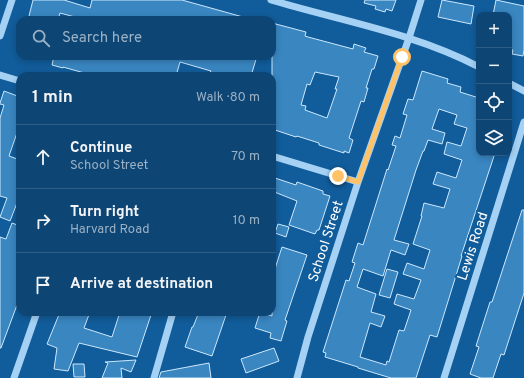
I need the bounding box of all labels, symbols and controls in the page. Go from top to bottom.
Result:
map controls [476,12,512,156]
button: + [476,12,512,48]
search box [16,16,276,60]
icon: search [30,27,52,49]
text: Search here [62,29,142,48]
route start [393,48,411,66]
button: − [476,48,512,84]
button: locate [476,84,512,120]
text: 1 min [32,87,73,109]
text: Walk · 80 m [196,90,260,106]
button: layers [476,120,512,156]
text: Continue [70,139,132,158]
icon: ahead [32,146,54,168]
text: 70 m [231,149,260,165]
text: School Street [70,158,149,174]
route end [329,167,347,185]
street label: School Street [305,199,348,284]
text: Turn right [70,203,139,222]
icon: right [32,210,54,232]
street label: Lewis Road [454,210,492,283]
text: 10 m [233,213,260,229]
text: Harvard Road [70,222,149,238]
icon: arrive [32,274,54,296]
text: Arrive at destination [70,275,213,294]

